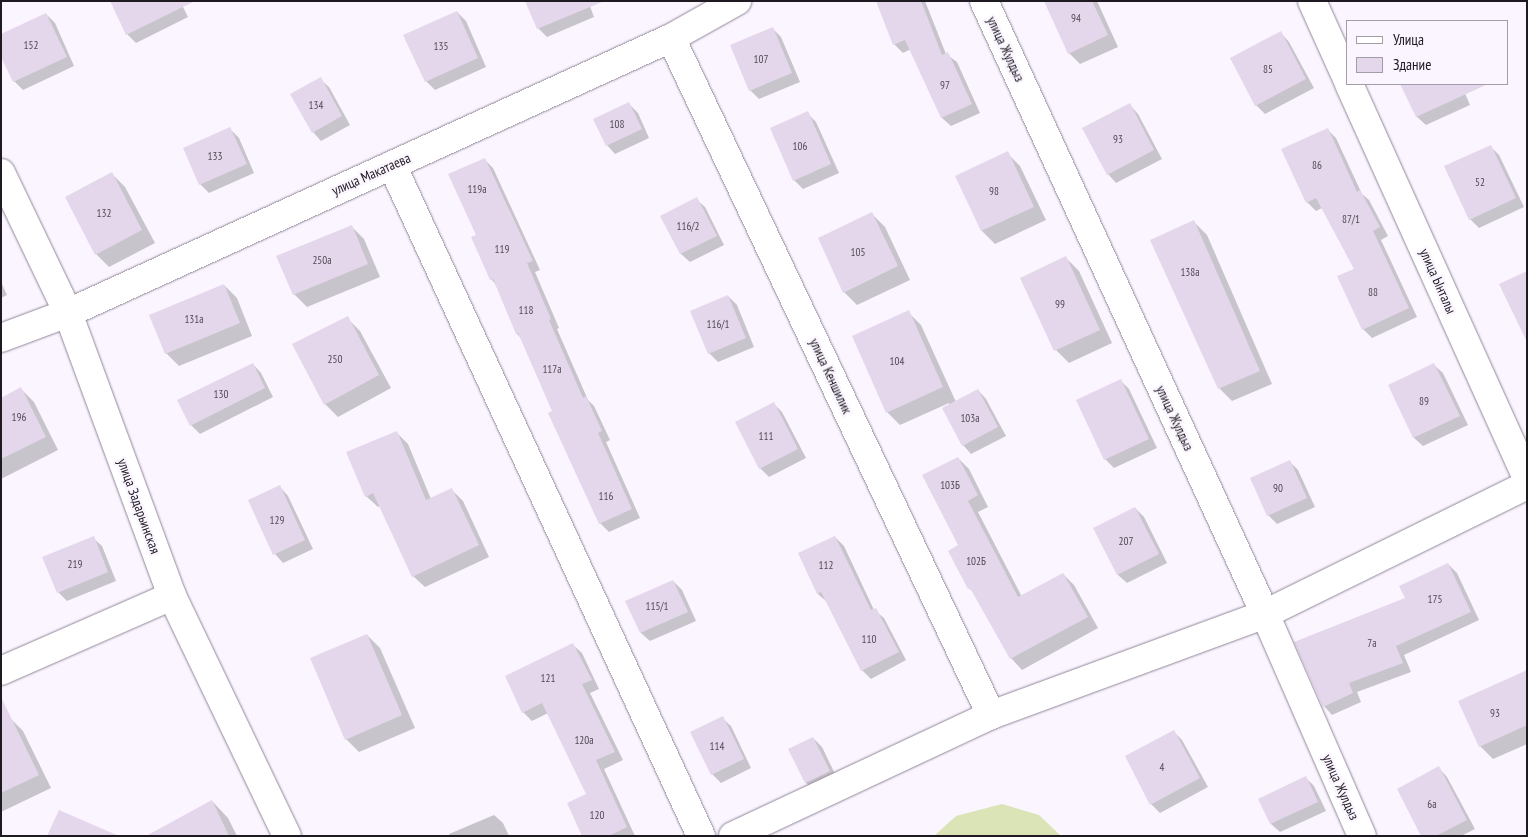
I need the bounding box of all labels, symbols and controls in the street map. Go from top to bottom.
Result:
house number: 94 [1071,11,1081,25]
street label: улица Жулдыз [984,14,1028,84]
legend [1346,20,1508,85]
text: Улица [1393,30,1424,49]
house number: 152 [24,38,38,52]
house number: 135 [434,39,448,53]
house number: 107 [754,52,768,66]
text: Здание [1393,55,1431,74]
house number: 85 [1263,62,1273,76]
house number: 97 [940,78,950,92]
house number: 134 [309,98,323,112]
house number: 108 [610,117,624,131]
house number: 93 [1113,132,1123,146]
house number: 106 [793,139,807,153]
house number: 133 [208,149,222,163]
street label: улица Макатаева [329,149,413,199]
house number: 86 [1312,158,1322,172]
house number: 52 [1475,175,1485,189]
house number: 119а [467,182,487,196]
house number: 98 [989,184,999,198]
house number: 132 [97,206,111,220]
house number: 87/1 [1342,212,1360,226]
house number: 116/2 [676,219,700,233]
house number: 119 [495,242,509,256]
house number: 105 [851,245,865,259]
street label: улица Ынталы [1416,246,1460,316]
house number: 250а [312,253,332,267]
house number: 138а [1180,265,1200,279]
house number: 88 [1368,285,1378,299]
house number: 99 [1055,297,1065,311]
house number: 118 [519,303,533,317]
house number: 131а [184,312,204,326]
house number: 116/1 [706,317,730,331]
street label: улица Кеншилик [806,336,856,416]
house number: 250 [328,352,342,366]
house number: 104 [890,354,904,368]
house number: 117а [542,362,562,376]
street label: улица Жулдыз [1153,383,1197,453]
house number: 130 [214,387,228,401]
house number: 89 [1419,394,1429,408]
house number: 196 [12,410,26,424]
house number: 103а [960,411,980,425]
house number: 111 [759,429,773,443]
street label: улица Задарьинская [114,456,164,556]
house number: 103Б [940,478,960,492]
house number: 90 [1273,481,1283,495]
house number: 116 [599,489,613,503]
house number: 129 [270,513,284,527]
house number: 207 [1119,534,1133,548]
house number: 102Б [966,554,986,568]
house number: 219 [68,557,82,571]
house number: 112 [819,558,833,572]
house number: 175 [1428,592,1442,606]
house number: 115/1 [645,599,669,613]
house number: 110 [862,632,876,646]
house number: 7а [1367,636,1377,650]
house number: 121 [541,671,555,685]
house number: 93 [1490,706,1500,720]
house number: 120а [574,733,594,747]
house number: 114 [710,739,724,753]
street label: улица Жулдыз [1319,752,1363,822]
house number: 4 [1160,760,1164,774]
house number: 6а [1427,797,1437,811]
house number: 120 [590,808,604,822]

